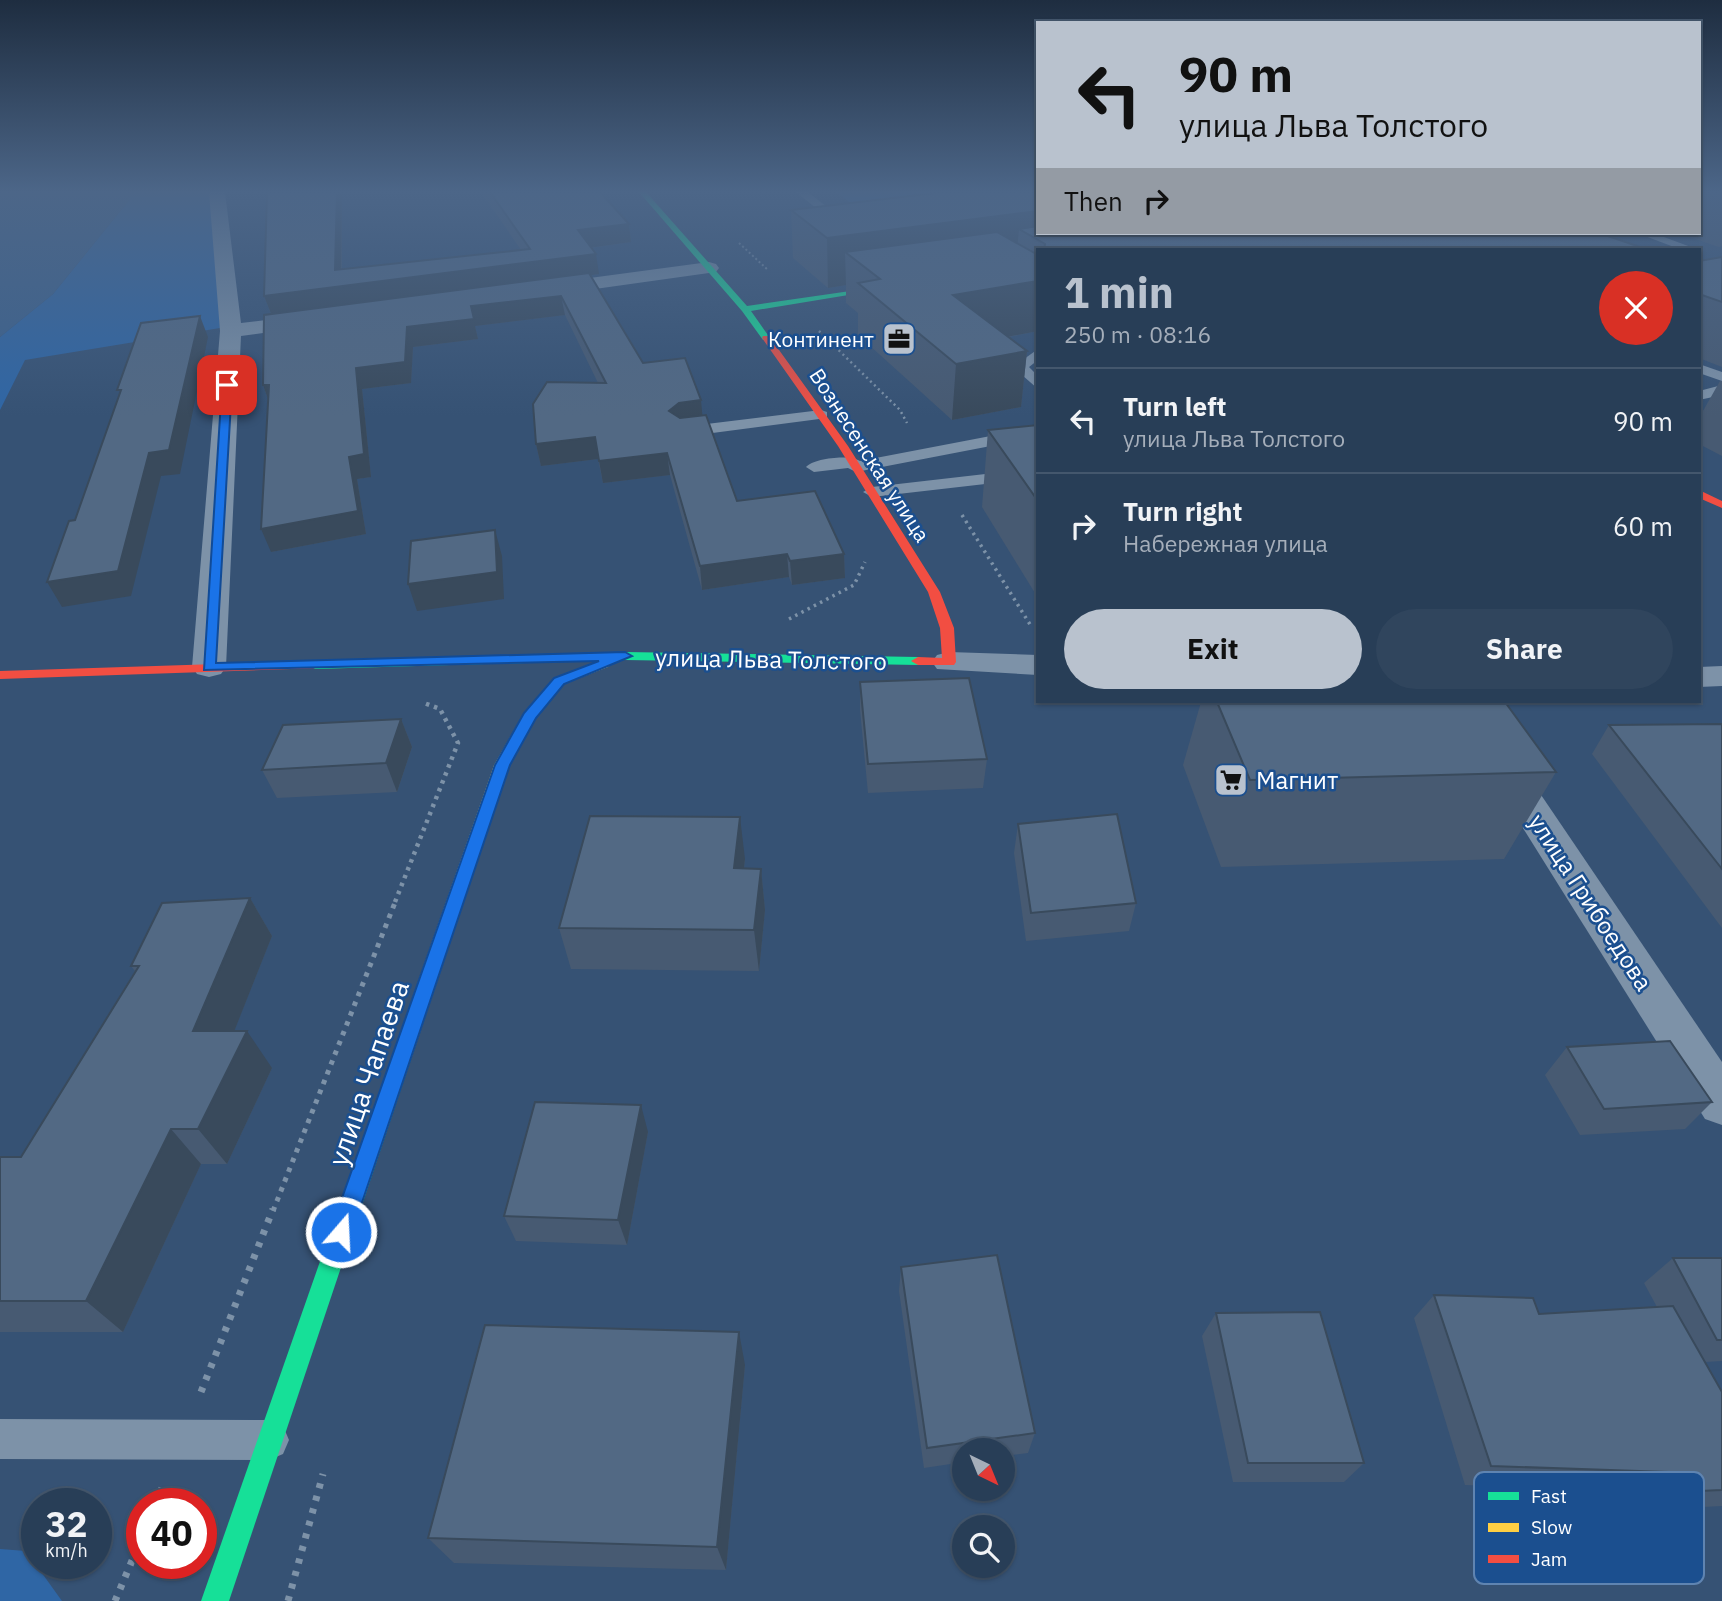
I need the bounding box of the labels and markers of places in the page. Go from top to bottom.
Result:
office icon: Континент [880,320,918,358]
place label: Континент [768,325,874,353]
pin [197,355,257,415]
supermarket icon: Магнит [1212,761,1250,799]
place label: Магнит [1256,764,1338,796]

